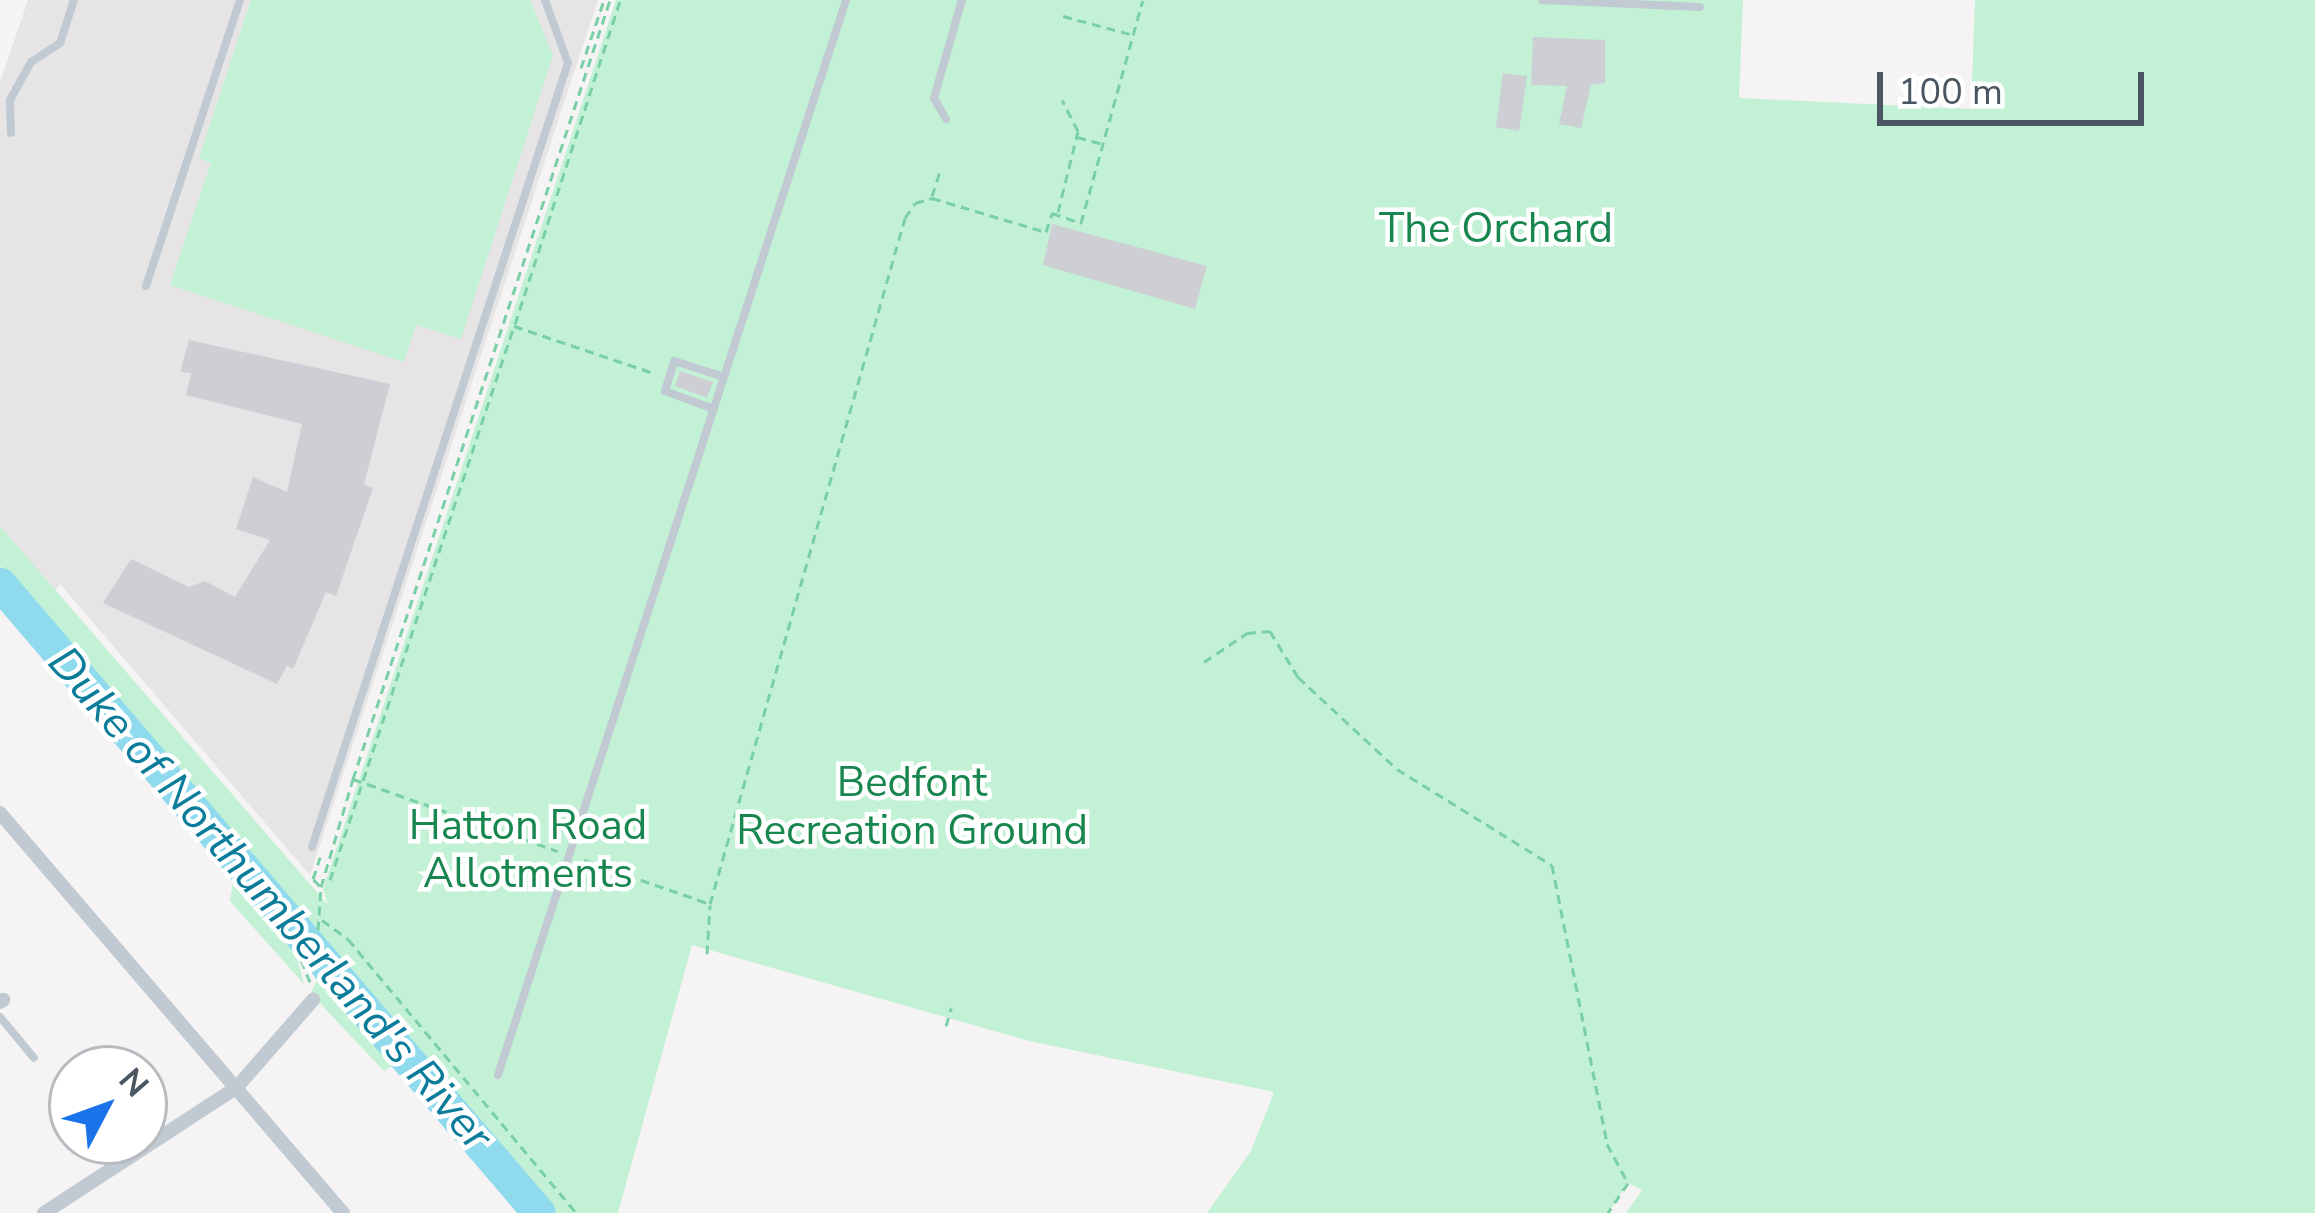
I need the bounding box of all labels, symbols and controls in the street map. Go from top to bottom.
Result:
scale bar [1883,48,2150,122]
text: 100 m [1898,68,2003,117]
park label: The Orchard [1379,204,1613,254]
water label: Duke of Northumberland's River [36,636,504,1162]
park label: Bedfont Recreation Ground [736,758,1088,856]
park label: Hatton Road Allotments [409,801,647,900]
north arrow [48,1045,168,1165]

